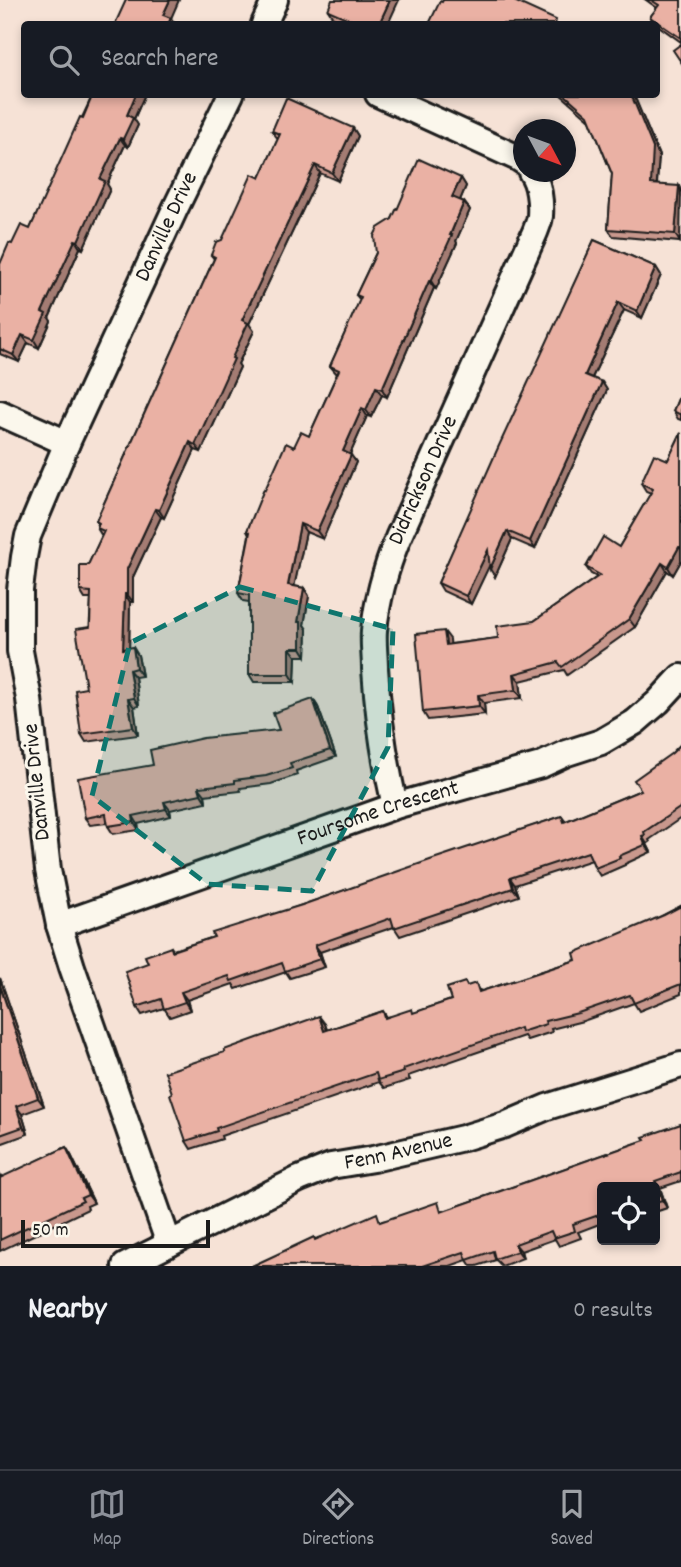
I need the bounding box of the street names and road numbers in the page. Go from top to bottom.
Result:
street label: Danville Drive [127,166,207,287]
street label: Didrickson Drive [380,411,467,550]
street label: Danville Drive [15,722,61,842]
street label: Foursome Crescent [293,772,463,856]
street label: Fenn Avenue [342,1124,456,1180]

